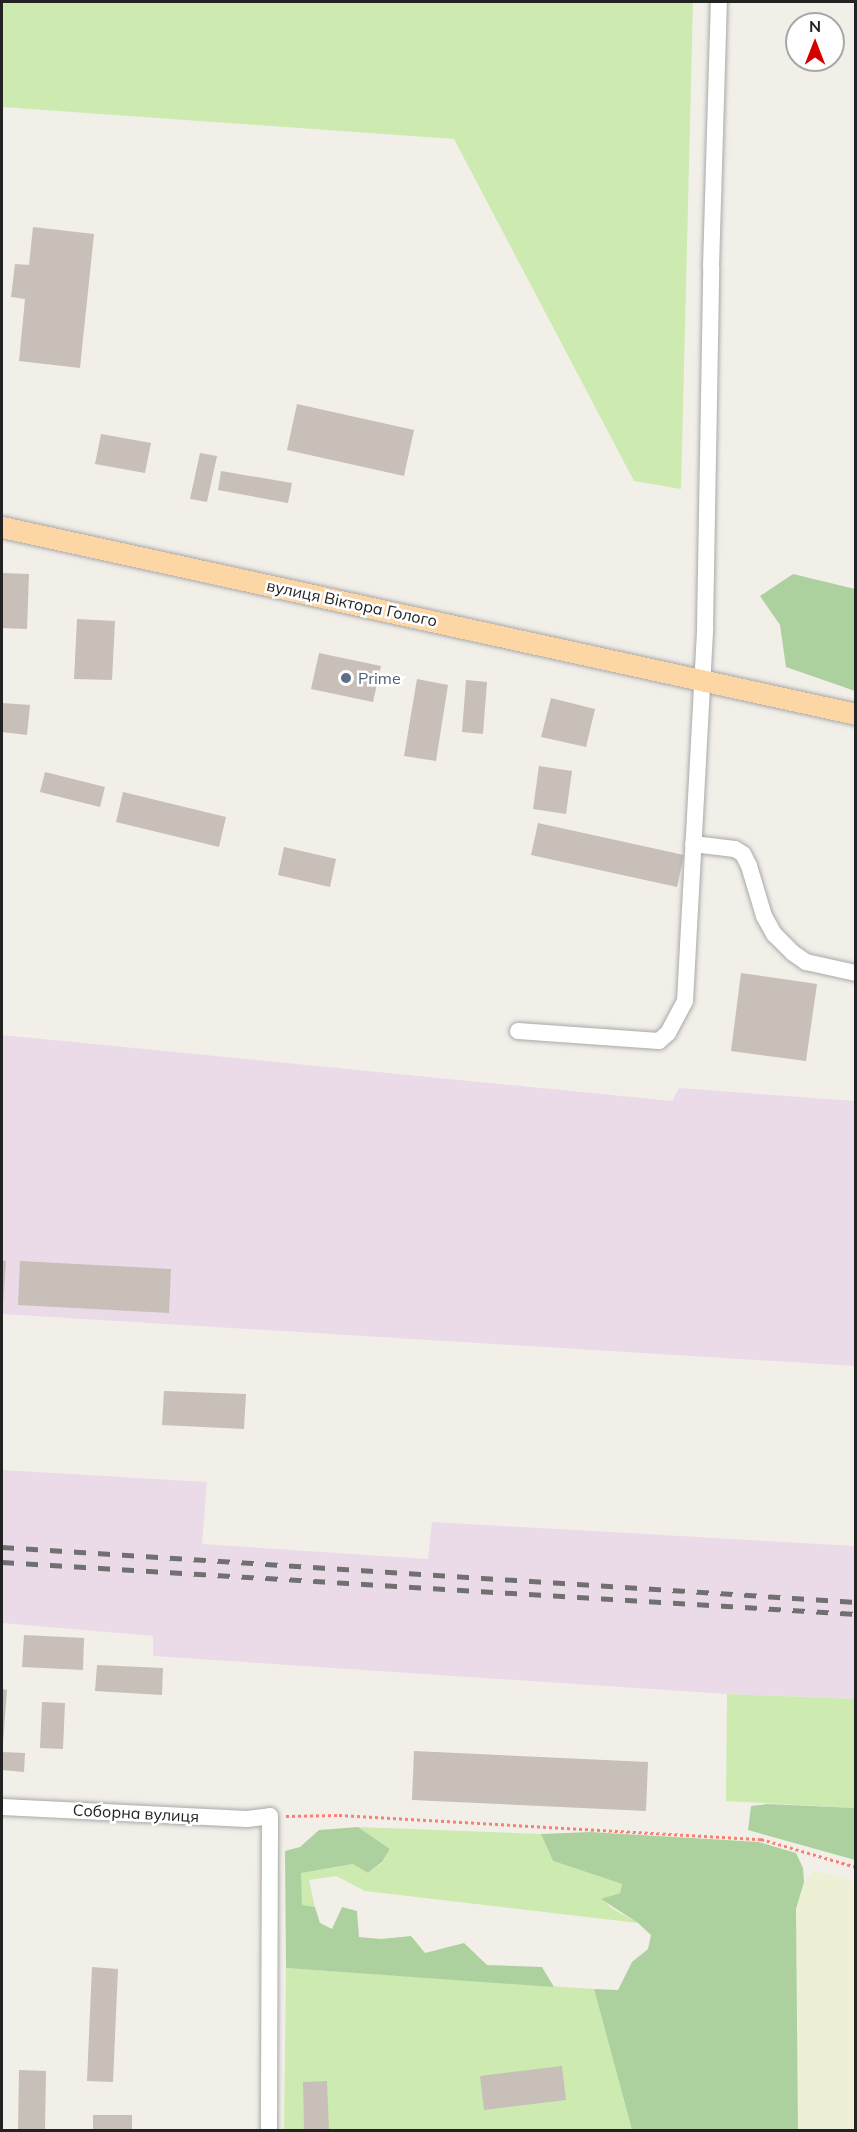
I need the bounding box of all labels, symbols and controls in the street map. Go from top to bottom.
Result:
north arrow [785,12,845,72]
text: N [809,16,821,36]
street label: вулиця Віктора Голого [265,576,439,630]
place label: Prime [358,668,401,688]
marker: Prime [339,671,353,685]
street label: Соборна вулиця [72,1800,200,1826]

